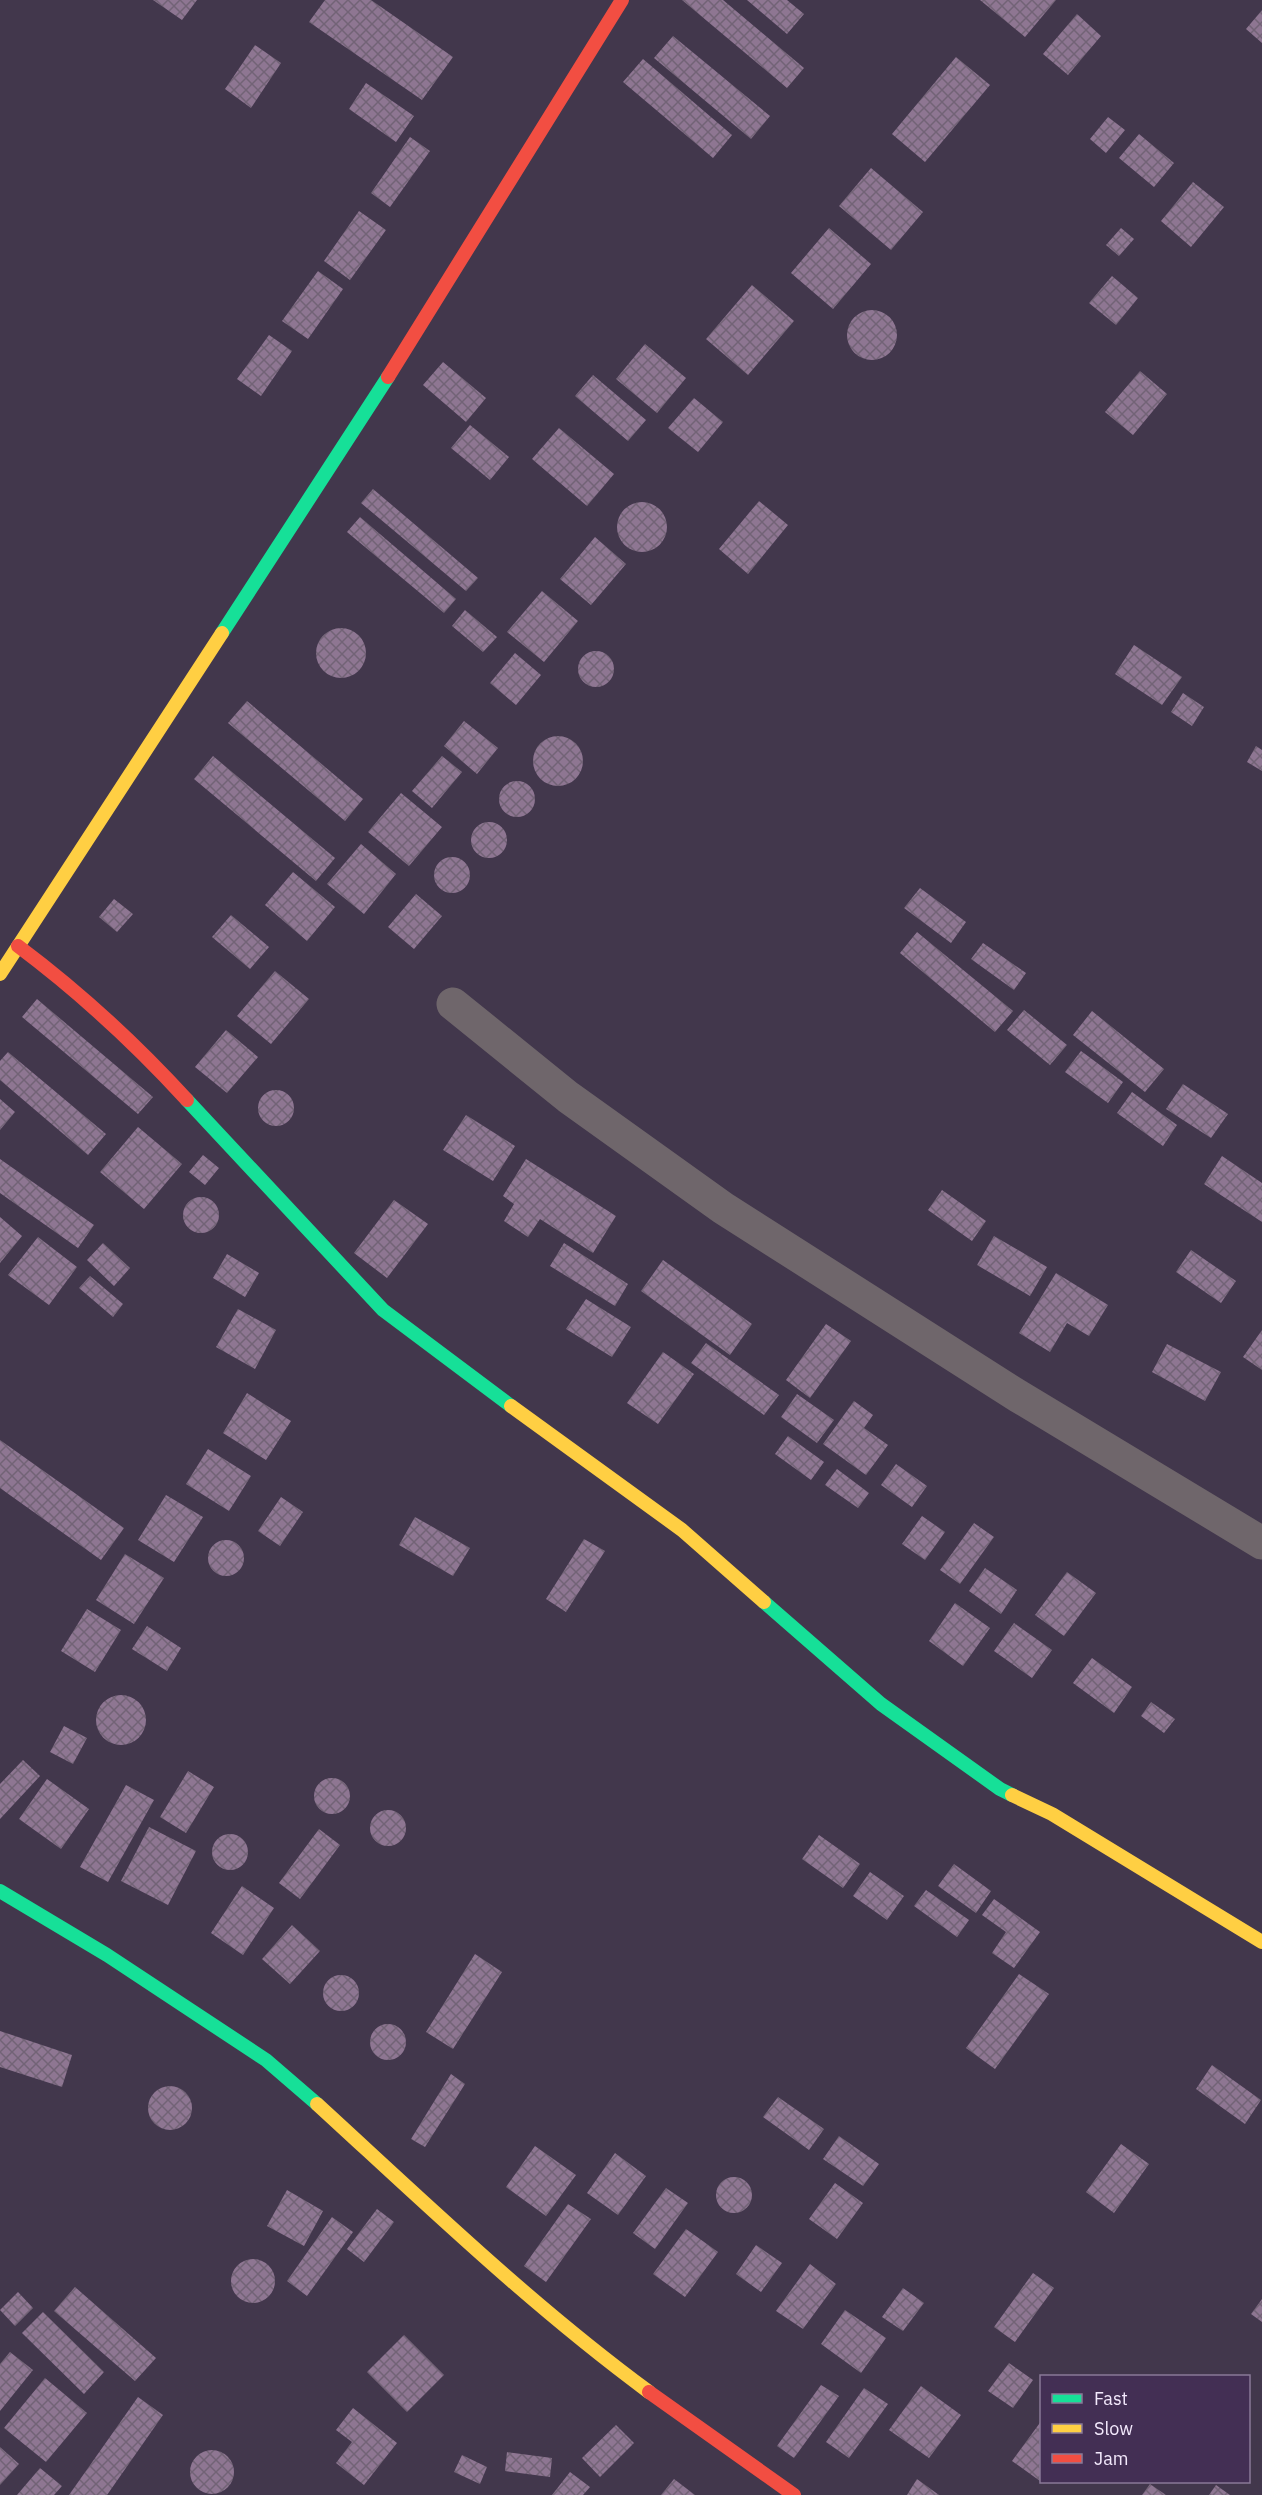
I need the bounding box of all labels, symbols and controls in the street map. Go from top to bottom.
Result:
legend [1040,2375,1250,2483]
text: Fast [1094,2387,1128,2410]
text: Slow [1094,2417,1133,2440]
text: Jam [1094,2447,1129,2470]

